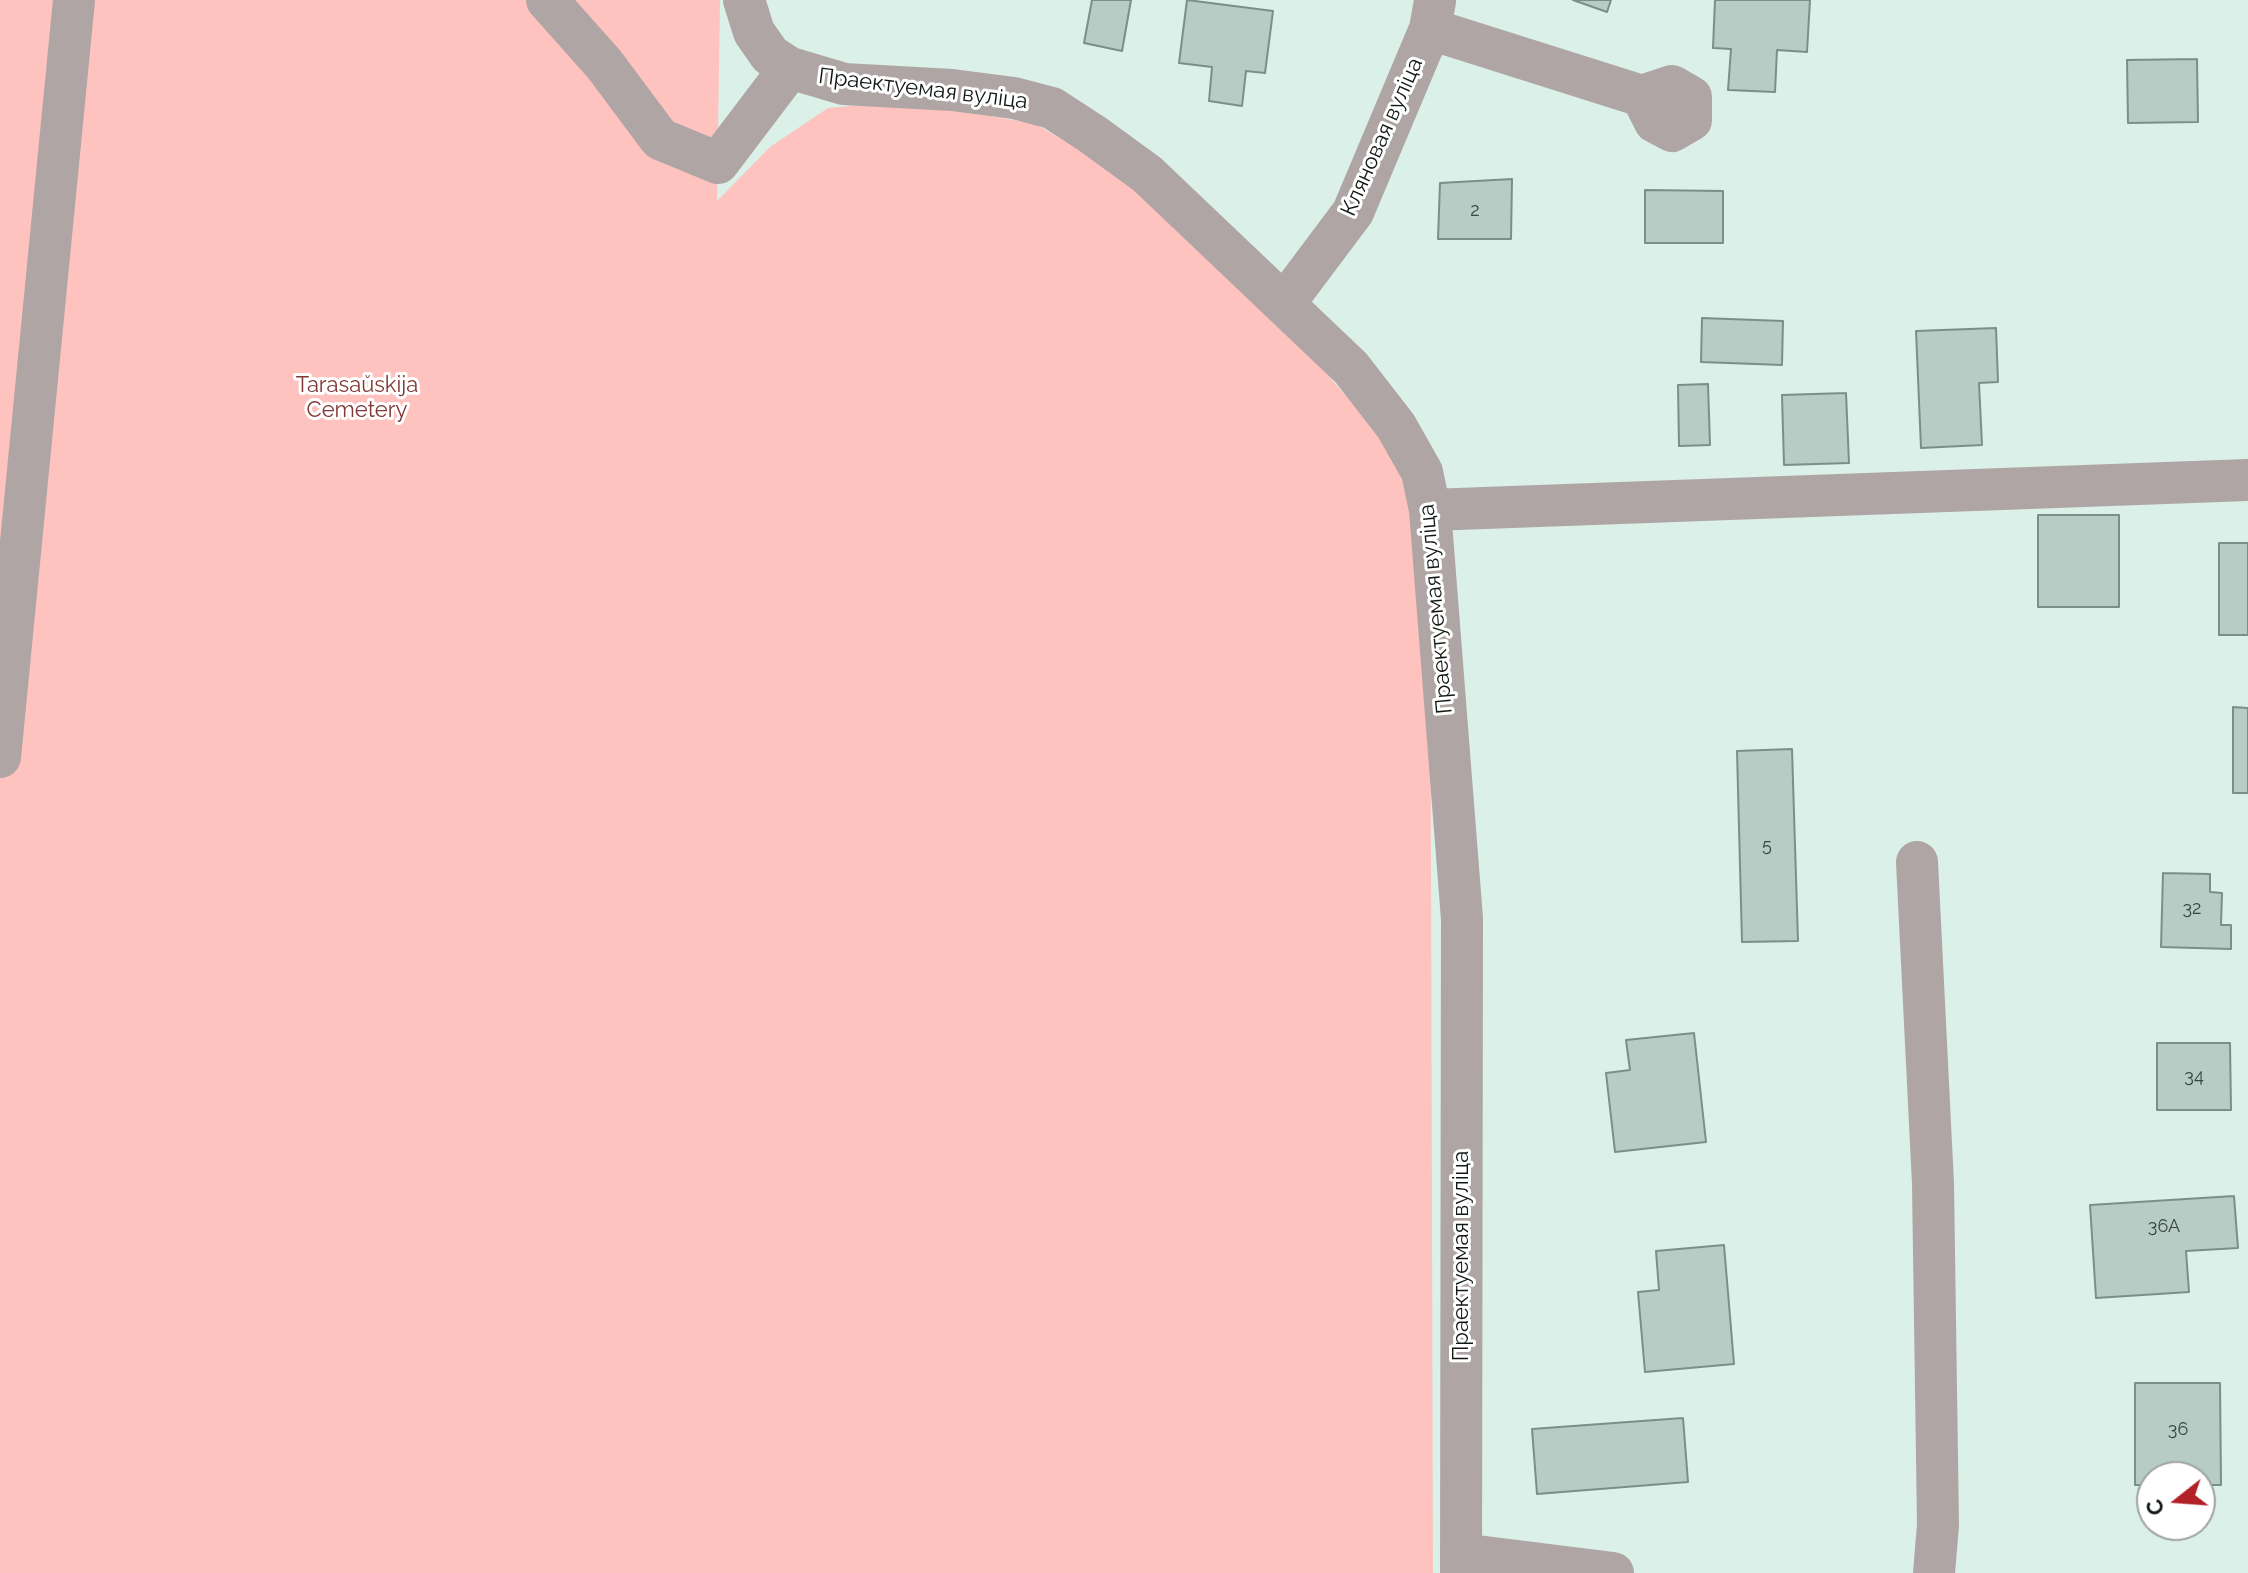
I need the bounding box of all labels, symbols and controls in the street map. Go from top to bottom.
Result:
street label: Кляновая вуліца [1335,54,1429,220]
street label: Праектуемая вуліца [817,63,1029,115]
house number: 2 [1470,200,1480,222]
park label: Tarasaŭskija Cemetery [296,372,418,424]
street label: Праектуемая вуліца [1414,503,1458,715]
house number: 5 [1762,835,1772,857]
house number: 32 [2183,898,2201,920]
house number: 34 [2184,1066,2204,1088]
street label: Праектуемая вуліца [1448,1151,1474,1361]
house number: 36А [2148,1216,2180,1238]
house number: 36 [2168,1419,2188,1441]
north arrow [2136,1461,2216,1541]
text: С [2140,1496,2170,1518]

